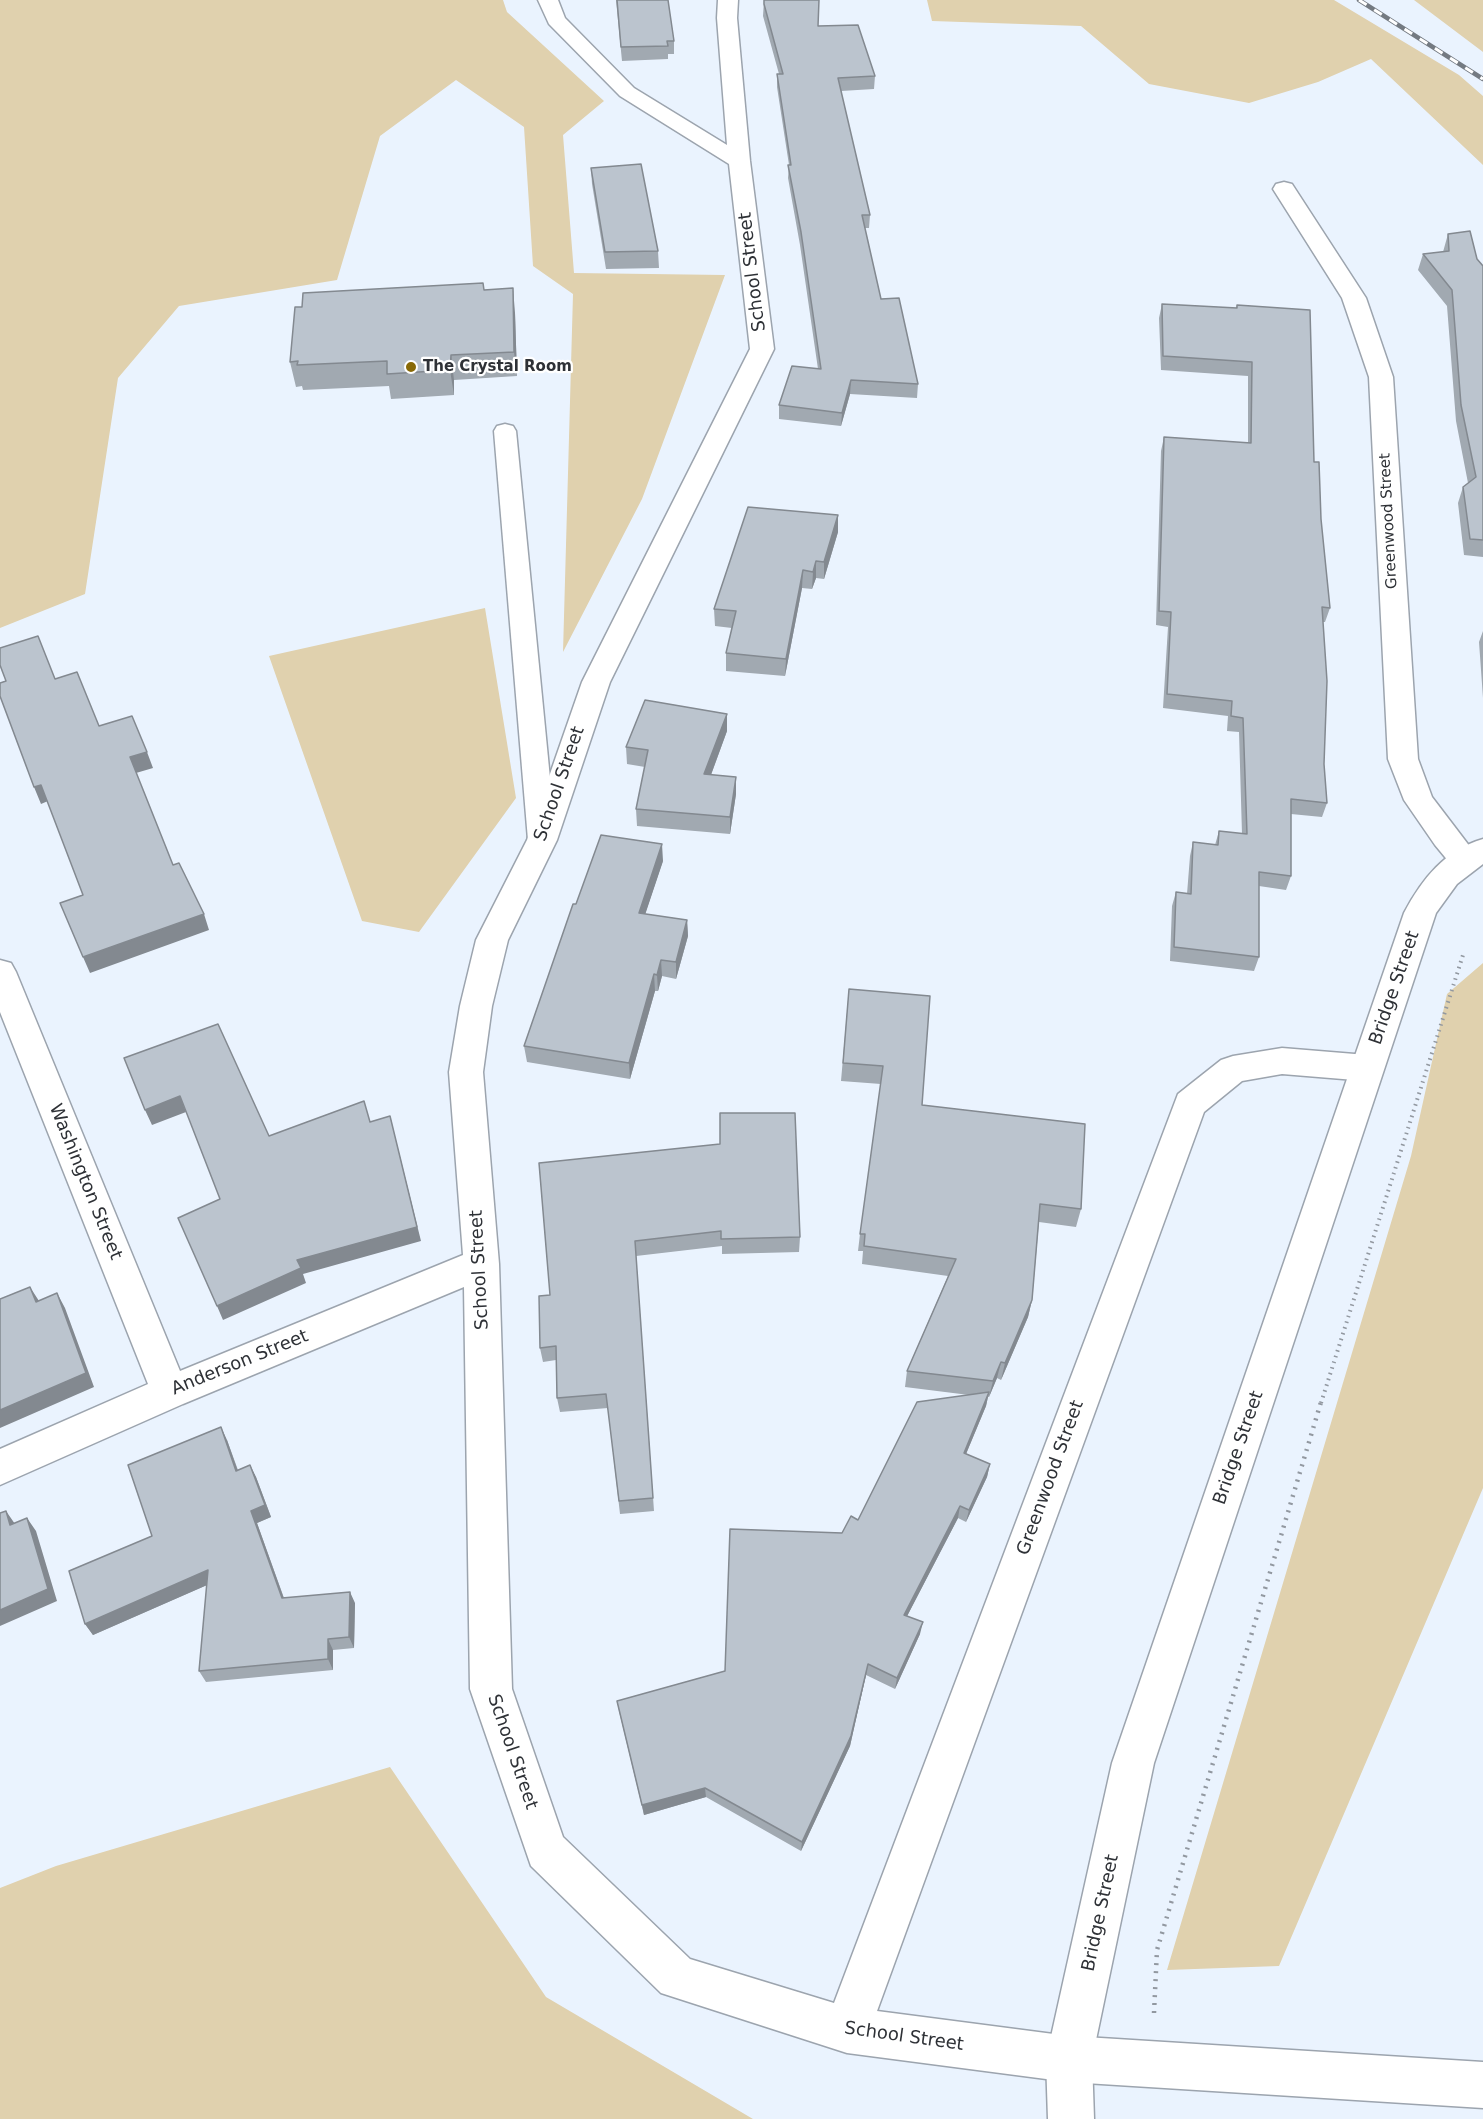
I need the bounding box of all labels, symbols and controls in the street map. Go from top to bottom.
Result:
street label: School Street [735,211,771,333]
place label: The Crystal Room [423,358,572,376]
marker: The Crystal Room [404,360,418,374]
street label: Greenwood Street [1376,453,1402,589]
street label: School Street [530,724,590,844]
street label: Bridge Street [1365,928,1425,1048]
street label: Washington Street [44,1101,126,1263]
street label: School Street [466,1209,494,1331]
street label: Anderson Street [168,1326,312,1400]
street label: Bridge Street [1209,1388,1269,1508]
street label: Greenwood Street [1013,1398,1089,1558]
street label: School Street [482,1692,542,1812]
street label: Bridge Street [1078,1853,1124,1973]
street label: School Street [843,2018,965,2056]

